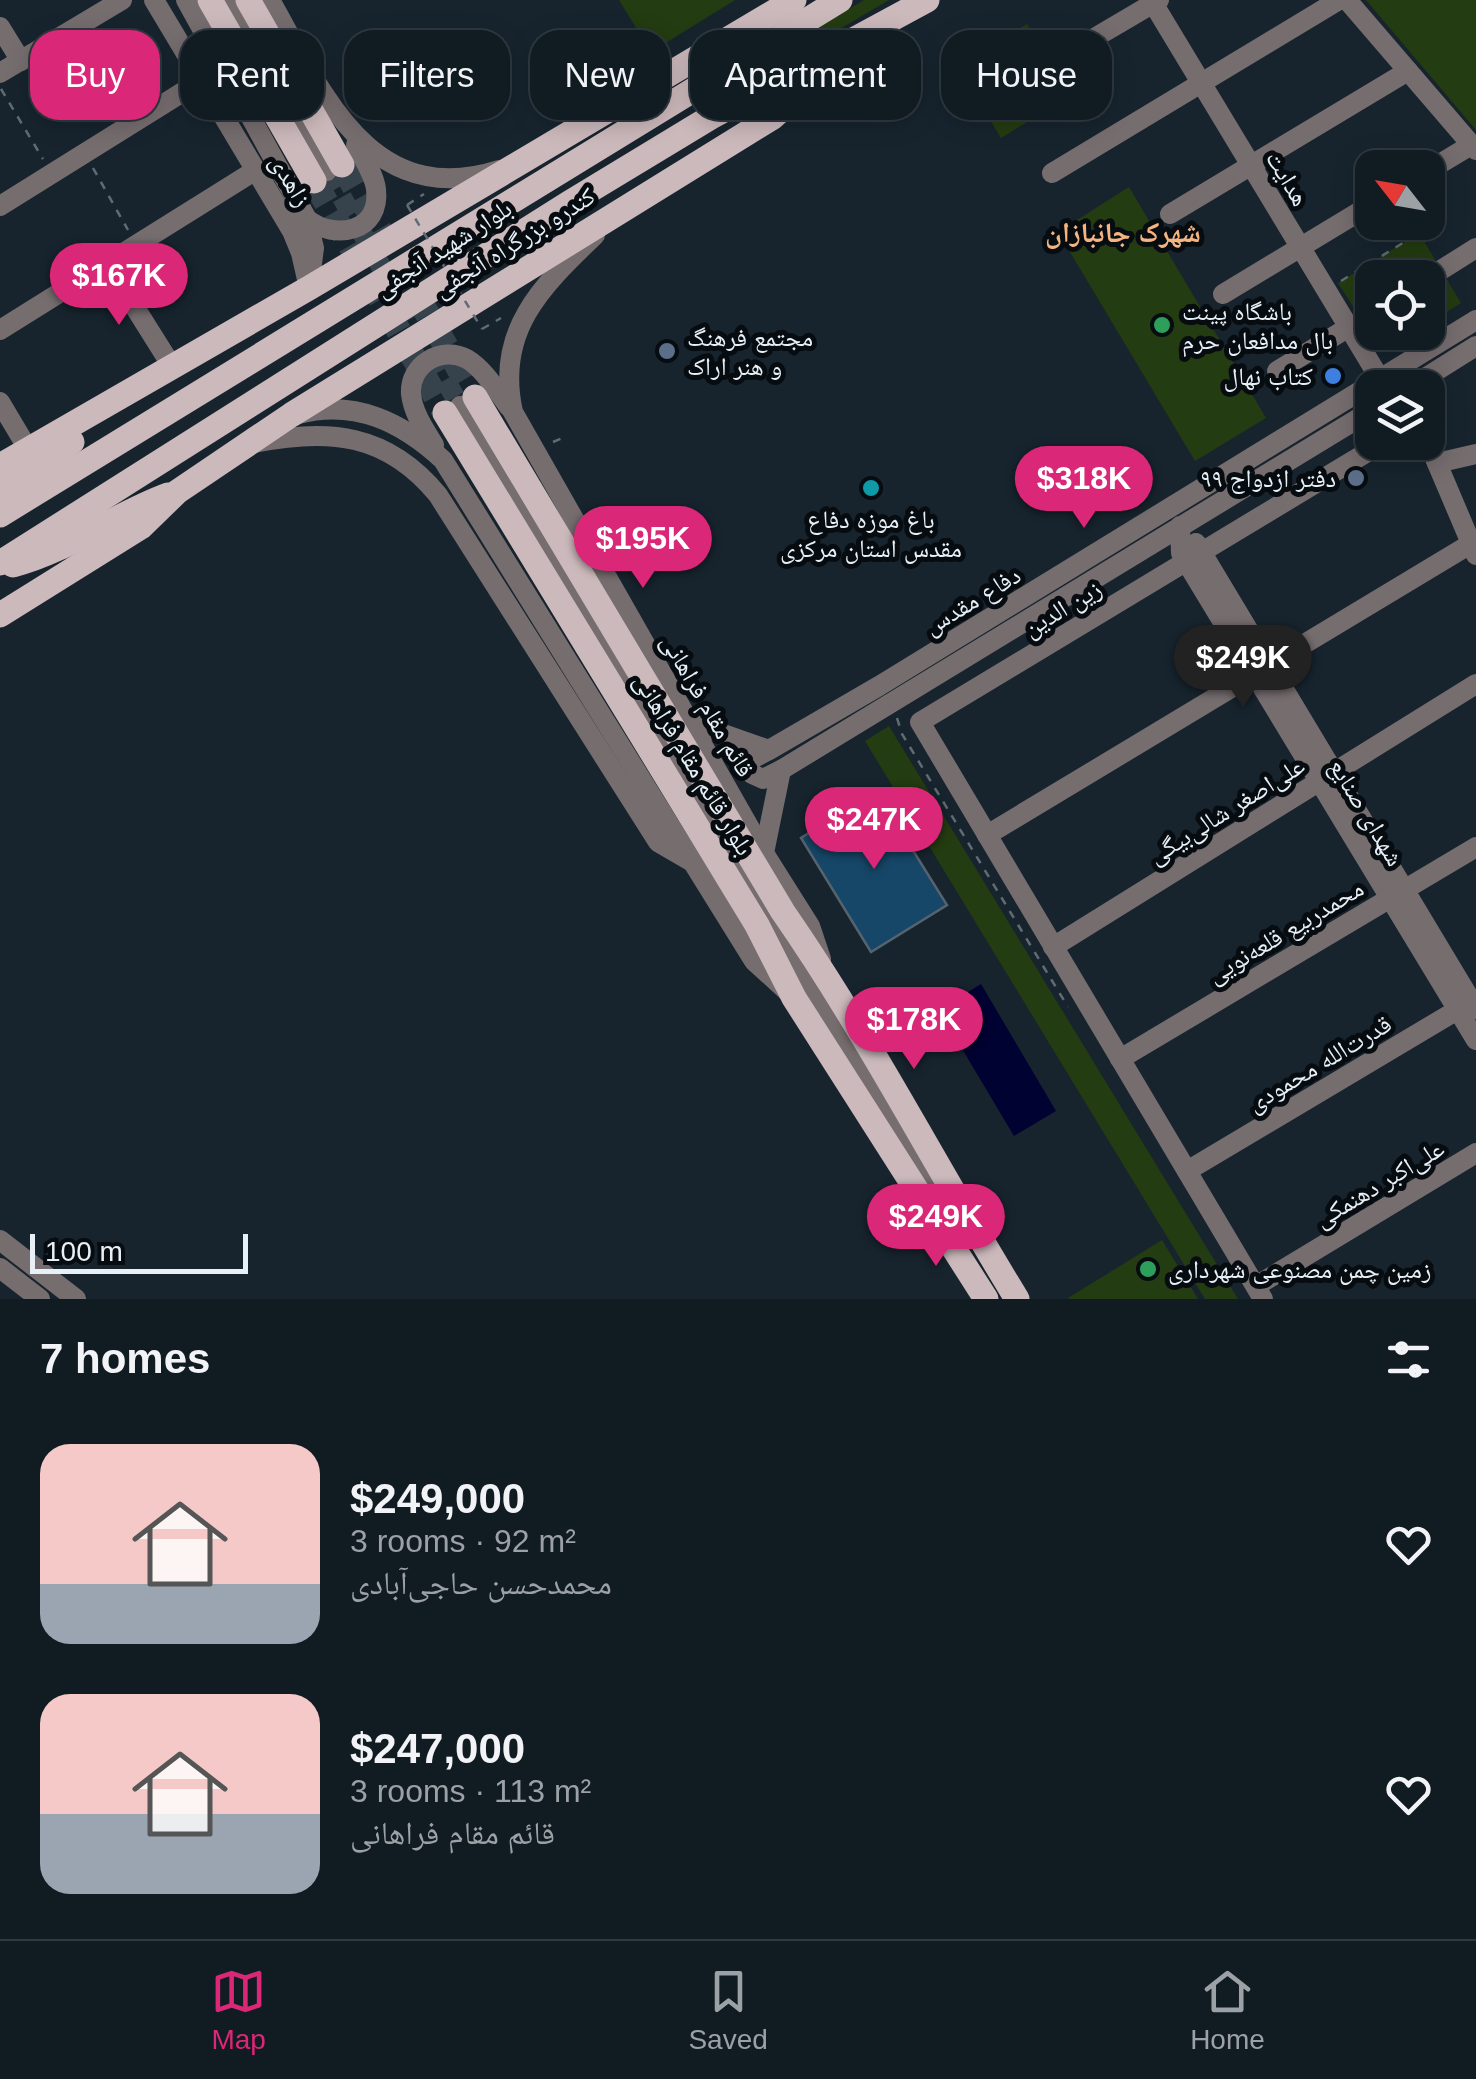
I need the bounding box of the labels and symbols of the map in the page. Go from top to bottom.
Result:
street label: هدایت [1260,145,1315,211]
street label: زاهدی [263,149,317,212]
north arrow [1355,150,1445,240]
street label: کندرو بزرگراه آنجفی [428,181,601,304]
street label: بلوار شهید آنجفی [369,193,518,304]
district label: شهرک جانبازان [1045,217,1201,249]
pin: $167K [49,243,189,328]
place label: باشگاه پینت بال مدافعان حرم [1182,297,1333,357]
marker: باشگاه پینت بال مدافعان حرم [1151,314,1173,336]
place label: مجتمع فرهنگ و هنر اراک [687,323,813,380]
marker: مجتمع فرهنگ و هنر اراک [656,340,678,362]
place label: کتاب نهال [1223,362,1313,392]
marker: کتاب نهال [1322,365,1344,387]
pin: $318K [1014,446,1154,531]
place label: دفتر ازدواج ۹۹ [1200,464,1336,494]
marker: دفتر ازدواج ۹۹ [1345,467,1367,489]
marker: باغ موزه دفاع مقدس استان مرکزی [860,477,882,499]
place label: باغ موزه دفاع مقدس استان مرکزی [780,505,962,564]
pin: $195K [573,506,713,591]
street label: دفاع مقدس [919,560,1026,641]
street label: زین الدین [1018,574,1107,644]
pin: $249K [1173,625,1313,710]
street label: قائم مقام فراهانی [653,629,760,783]
street label: بلوار قائم مقام فراهانی [626,668,759,862]
street label: علی‌اصغر شالی‌بیگی [1143,751,1310,871]
street label: شهدای صنایع [1322,753,1410,872]
pin: $247K [804,787,944,872]
street label: محمدربیع قلعه‌نویی [1202,873,1369,990]
pin: $178K [844,987,984,1072]
street label: قدرت‌الله محمودی [1242,1009,1397,1119]
street label: علی‌اکبر دهنمکی [1309,1133,1450,1234]
pin: $249K [866,1184,1006,1269]
scale bar [30,1229,248,1274]
place label: زمین چمن مصنوعی شهرداری [1168,1255,1432,1285]
marker: زمین چمن مصنوعی شهرداری [1137,1258,1159,1280]

